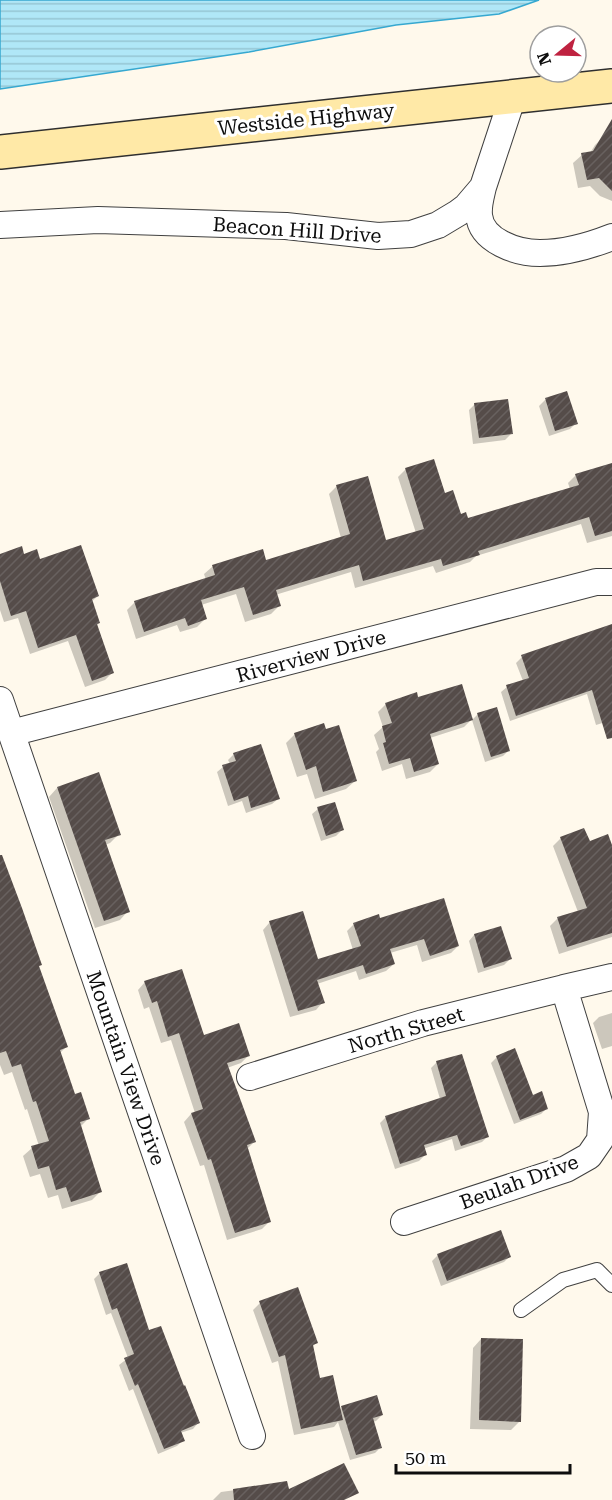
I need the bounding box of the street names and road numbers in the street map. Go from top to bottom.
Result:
street label: Westside Highway [216,98,396,140]
street label: Beacon Hill Drive [212,212,382,248]
street label: Riverview Drive [234,625,388,687]
street label: Mountain View Drive [81,968,171,1168]
street label: North Street [345,1002,467,1058]
street label: Beulah Drive [457,1149,581,1215]

